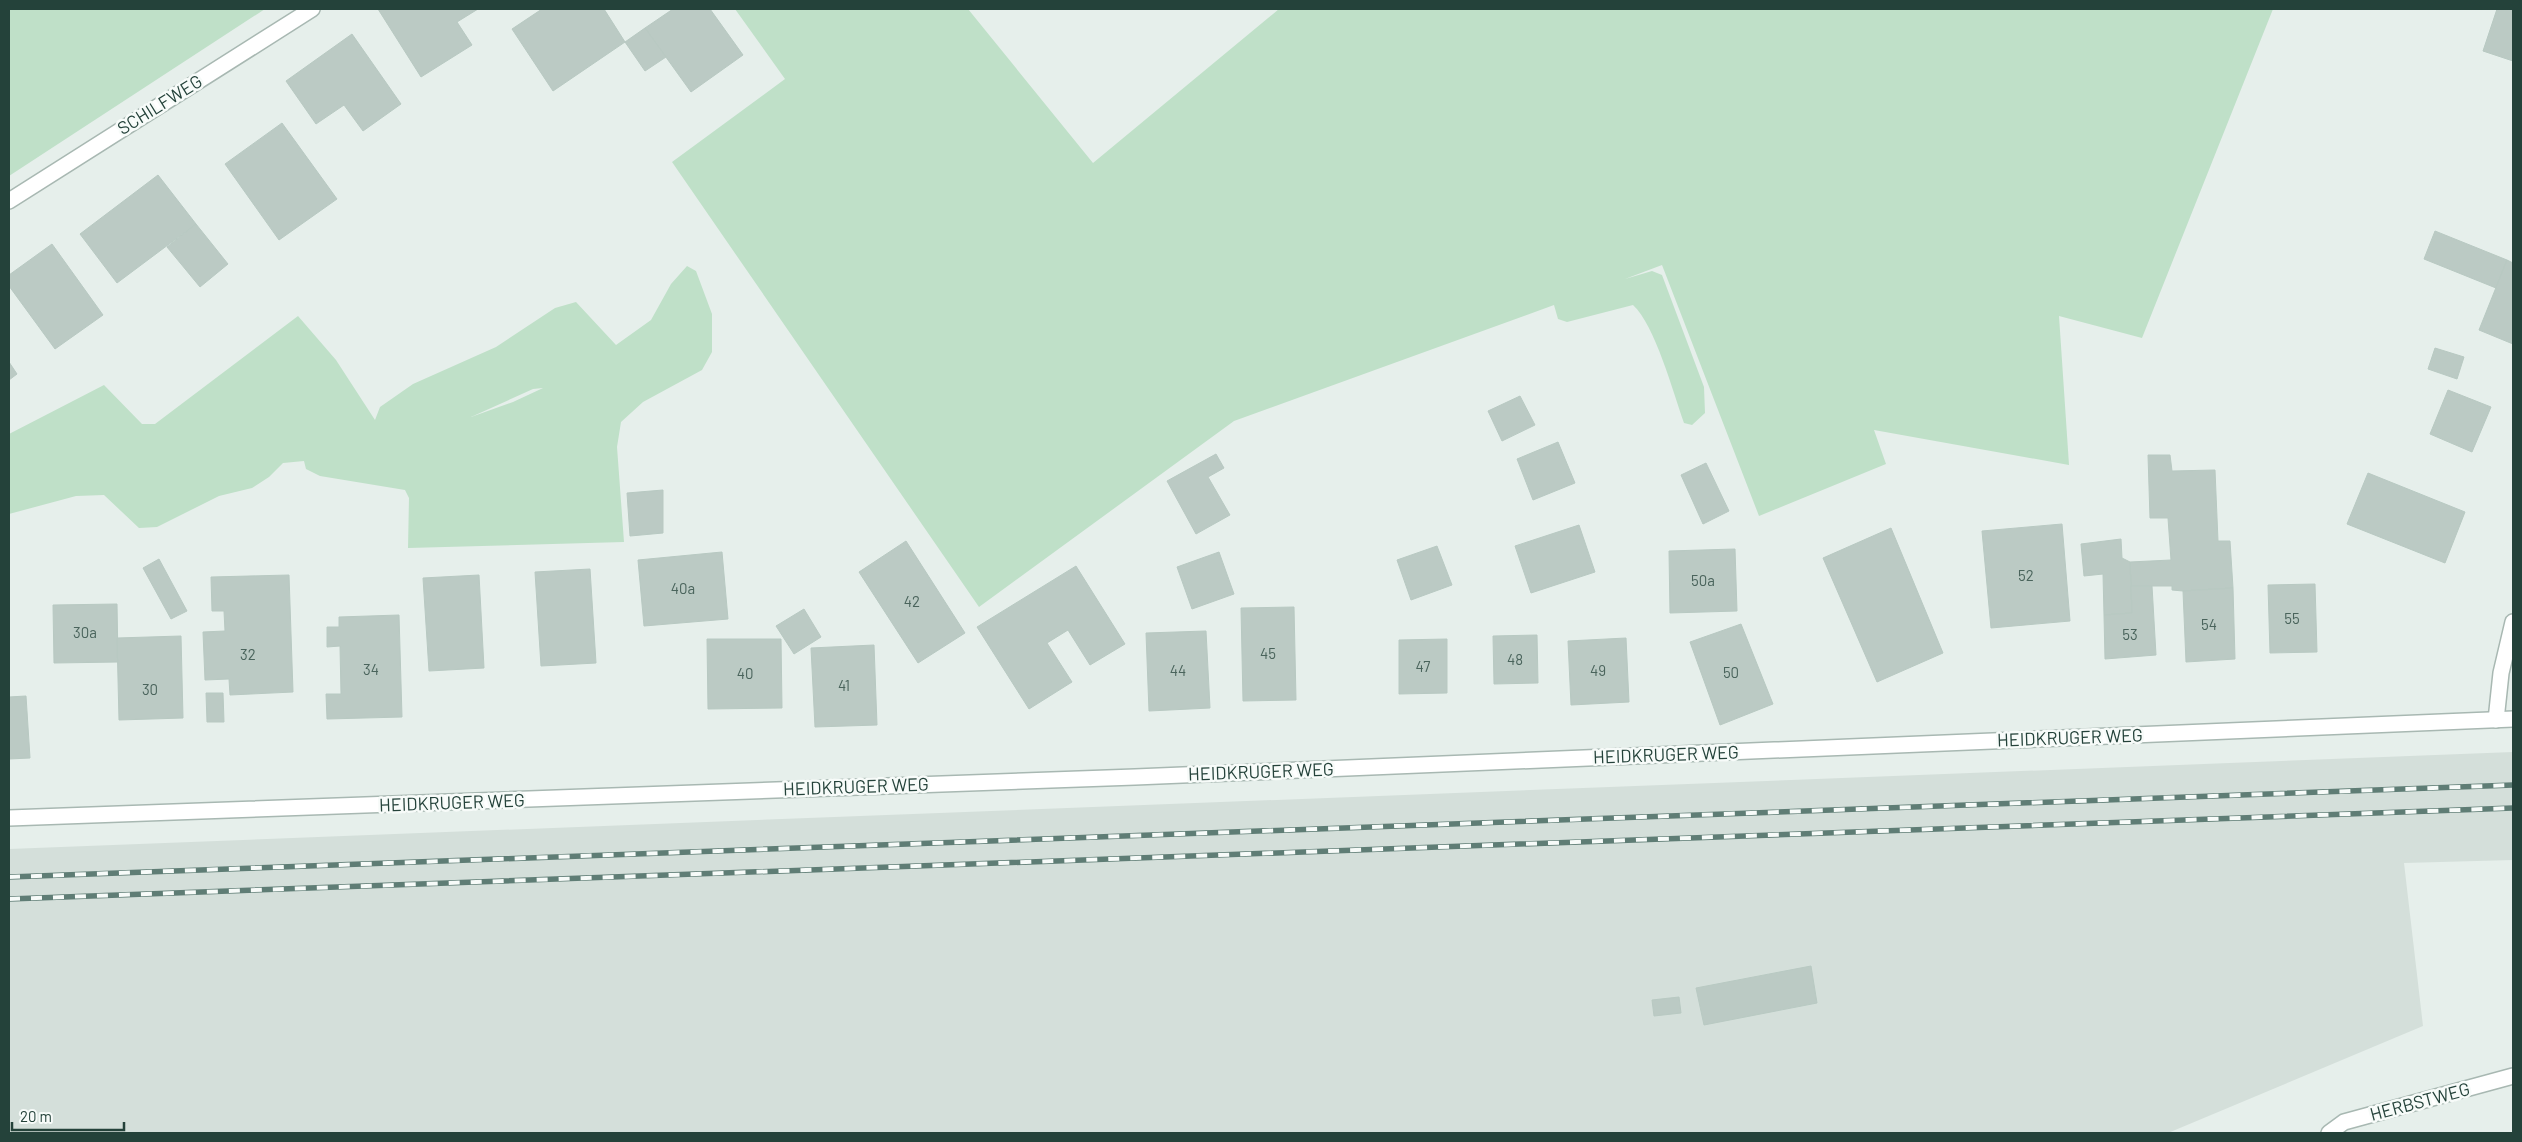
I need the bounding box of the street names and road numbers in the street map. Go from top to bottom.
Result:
street label: SCHILFWEG [113,69,206,139]
street label: HEIDKRUGER WEG [1997,723,2143,751]
street label: HEIDKRUGER WEG [1593,740,1739,768]
street label: HEIDKRUGER WEG [1188,757,1334,785]
street label: HEIDKRUGER WEG [783,772,929,800]
street label: HEIDKRUGER WEG [379,788,525,816]
street label: HERBSTWEG [2367,1077,2472,1125]

